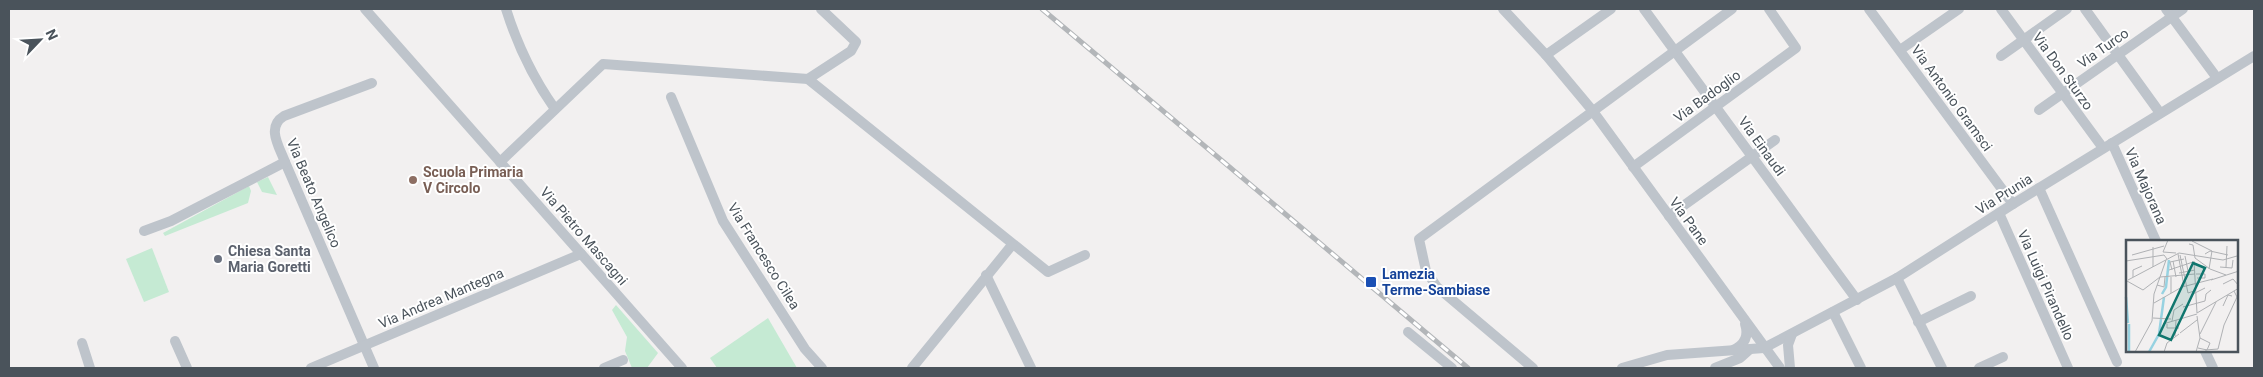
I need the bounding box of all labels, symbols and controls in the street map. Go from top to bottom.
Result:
north arrow [15,15,65,65]
street label: Via Turco [2074,25,2132,71]
text: N [42,27,61,42]
street label: Via Don Sturzo [2029,29,2097,113]
street label: Via Antonio Gramsci [1908,42,1996,154]
street label: Via Badoglio [1671,67,1743,125]
street label: Via Einaudi [1735,113,1789,179]
street label: Via Beato Angelico [284,136,344,250]
street label: Via Majorana [2122,145,2170,227]
place label: Scuola Primaria V Circolo [423,164,524,196]
street label: Via Prunia [1973,170,2035,218]
marker: Scuola Primaria V Circolo [407,174,419,186]
street label: Via Pietro Mascagni [537,184,631,288]
street label: Via Pane [1666,194,1712,248]
street label: Via Francesco Cilea [725,200,803,312]
street label: Via Luigi Pirandello [2015,228,2077,342]
inset map [2126,240,2238,352]
place label: Chiesa Santa Maria Goretti [228,243,311,275]
marker: Chiesa Santa Maria Goretti [212,253,224,265]
street label: Via Andrea Mantegna [376,264,506,332]
place label: Lamezia Terme-Sambiase [1382,266,1490,298]
marker: Lamezia Terme-Sambiase [1364,275,1378,289]

